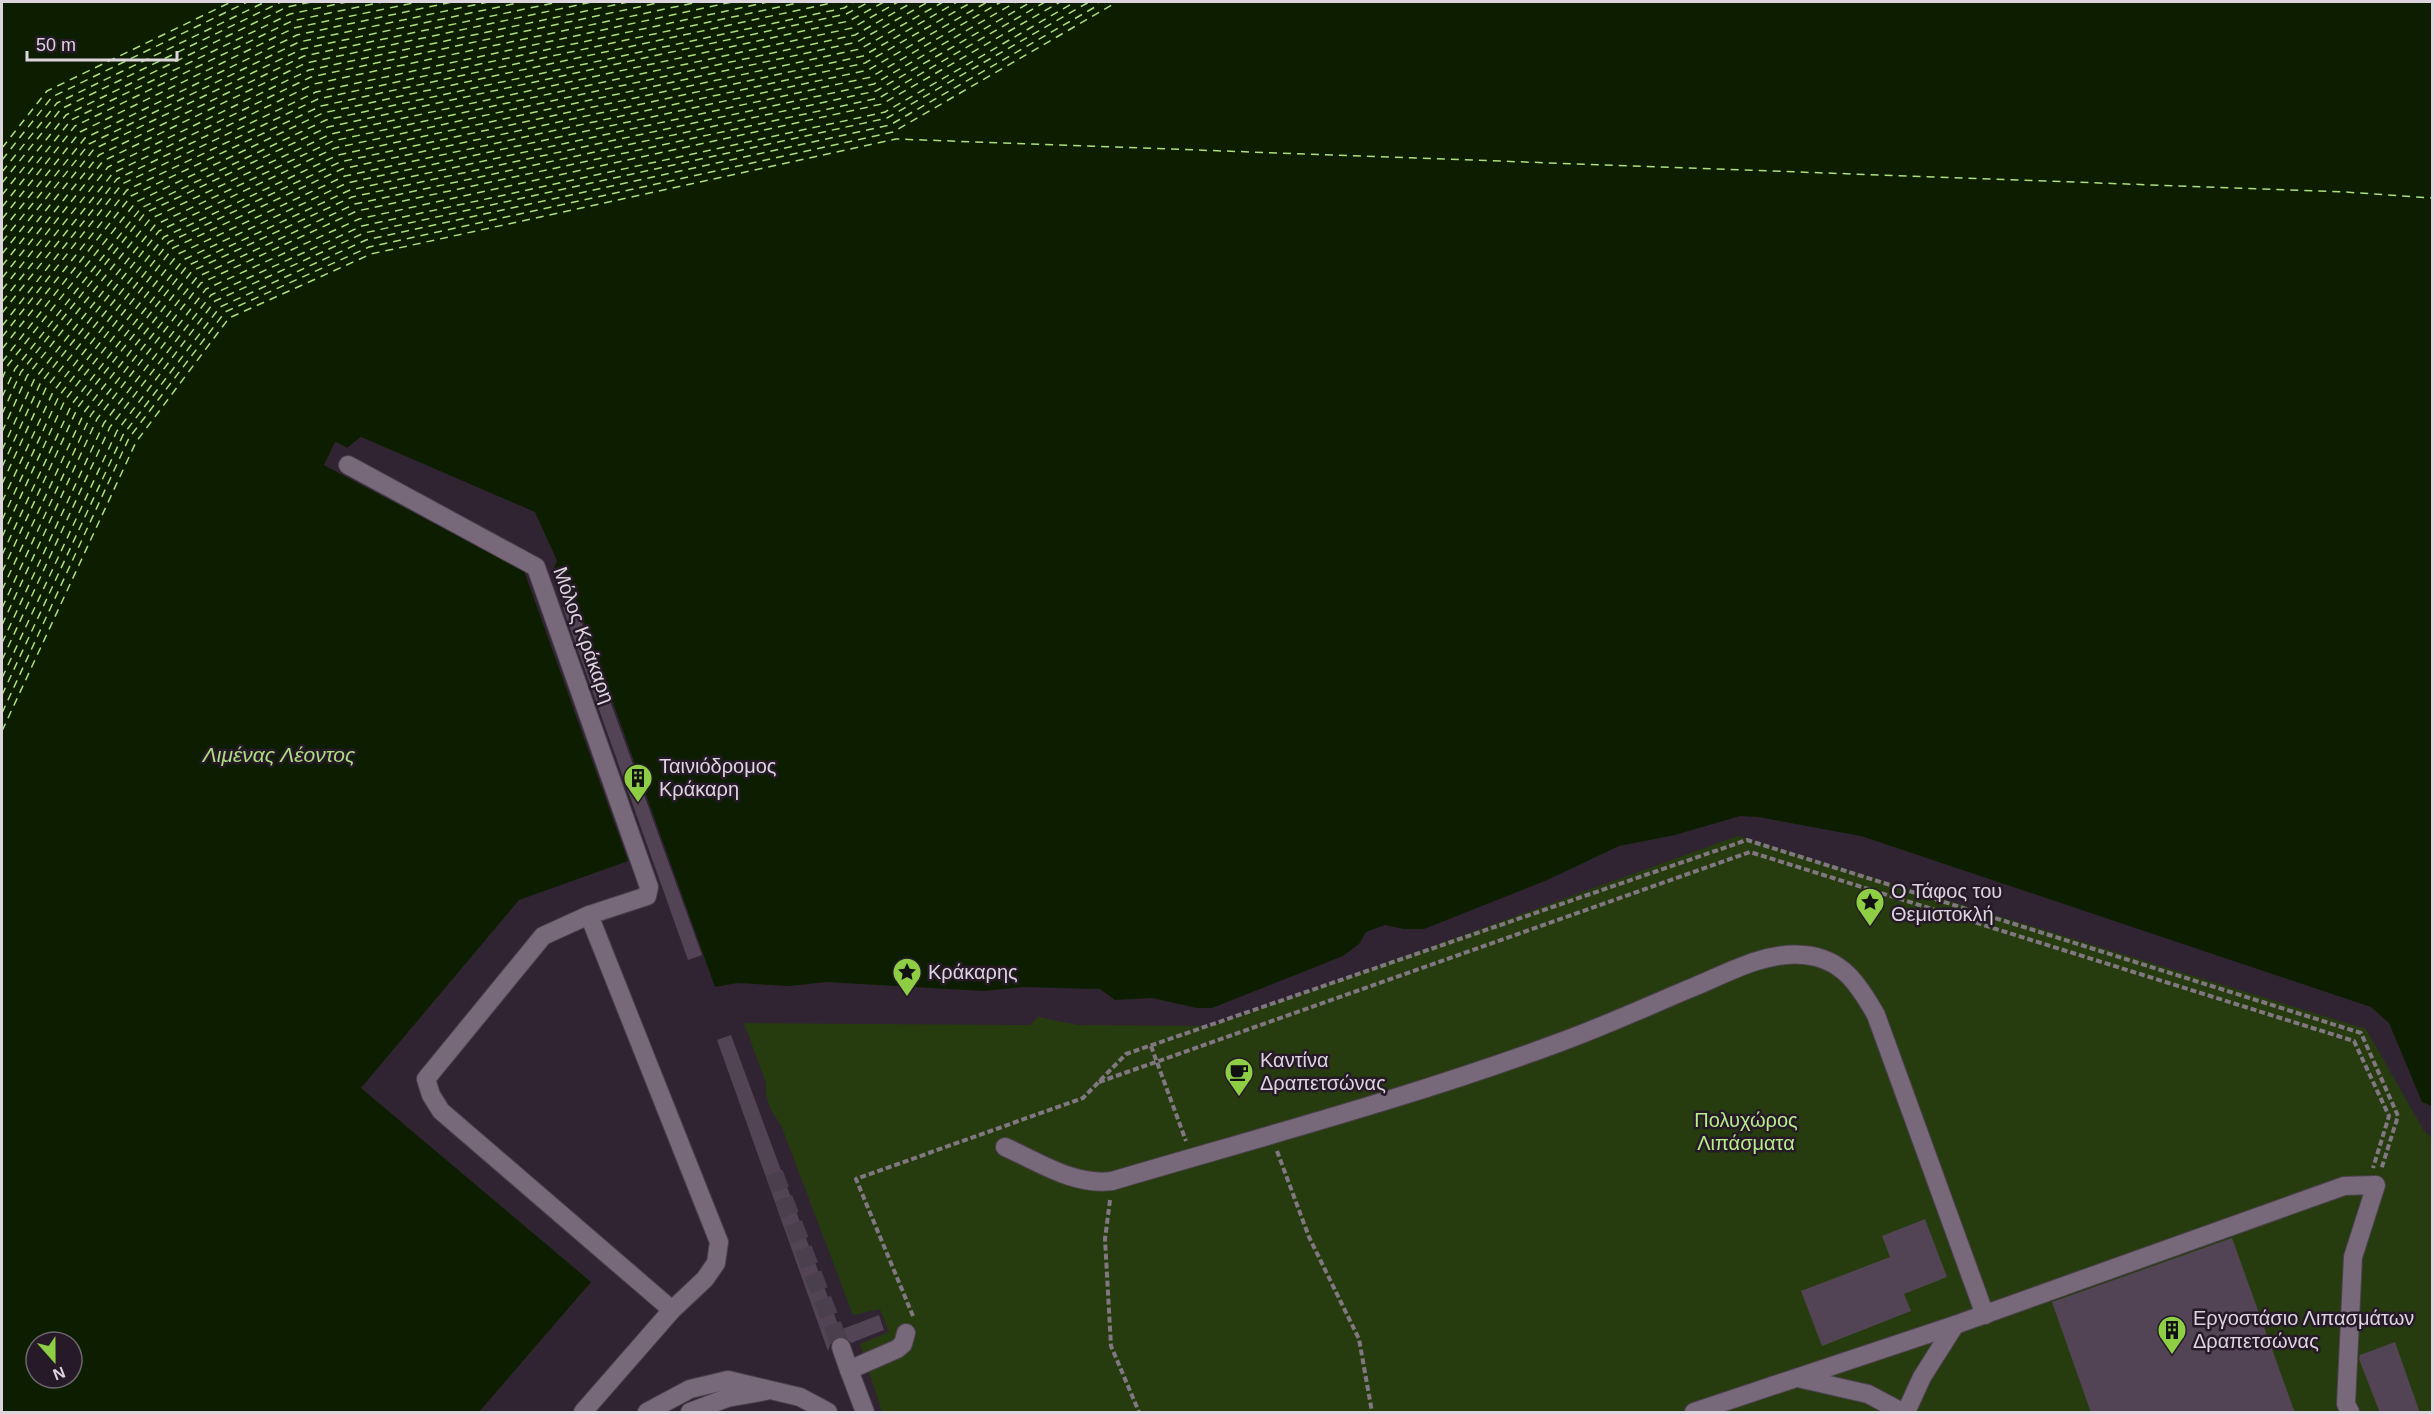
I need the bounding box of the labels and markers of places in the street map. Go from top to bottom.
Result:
place label: Ταινιόδρομος Κράκαρη [659,755,777,800]
building icon: Ταινιόδρομος Κράκαρη [622,762,654,804]
place label: Ο Τάφος του Θεμιστοκλή [1891,880,2002,925]
place icon: Ο Τάφος του Θεμιστοκλή [1854,886,1886,928]
place icon: Κράκαρης [891,956,923,998]
place label: Κράκαρης [928,961,1018,983]
place label: Καντίνα Δραπετσώνας [1260,1049,1386,1094]
cafe icon: Καντίνα Δραπετσώνας [1223,1056,1255,1098]
place label: Εργοστάσιο Λιπασμάτων Δραπετσώνας [2193,1307,2414,1352]
building icon: Εργοστάσιο Λιπασμάτων Δραπετσώνας [2156,1314,2188,1356]

